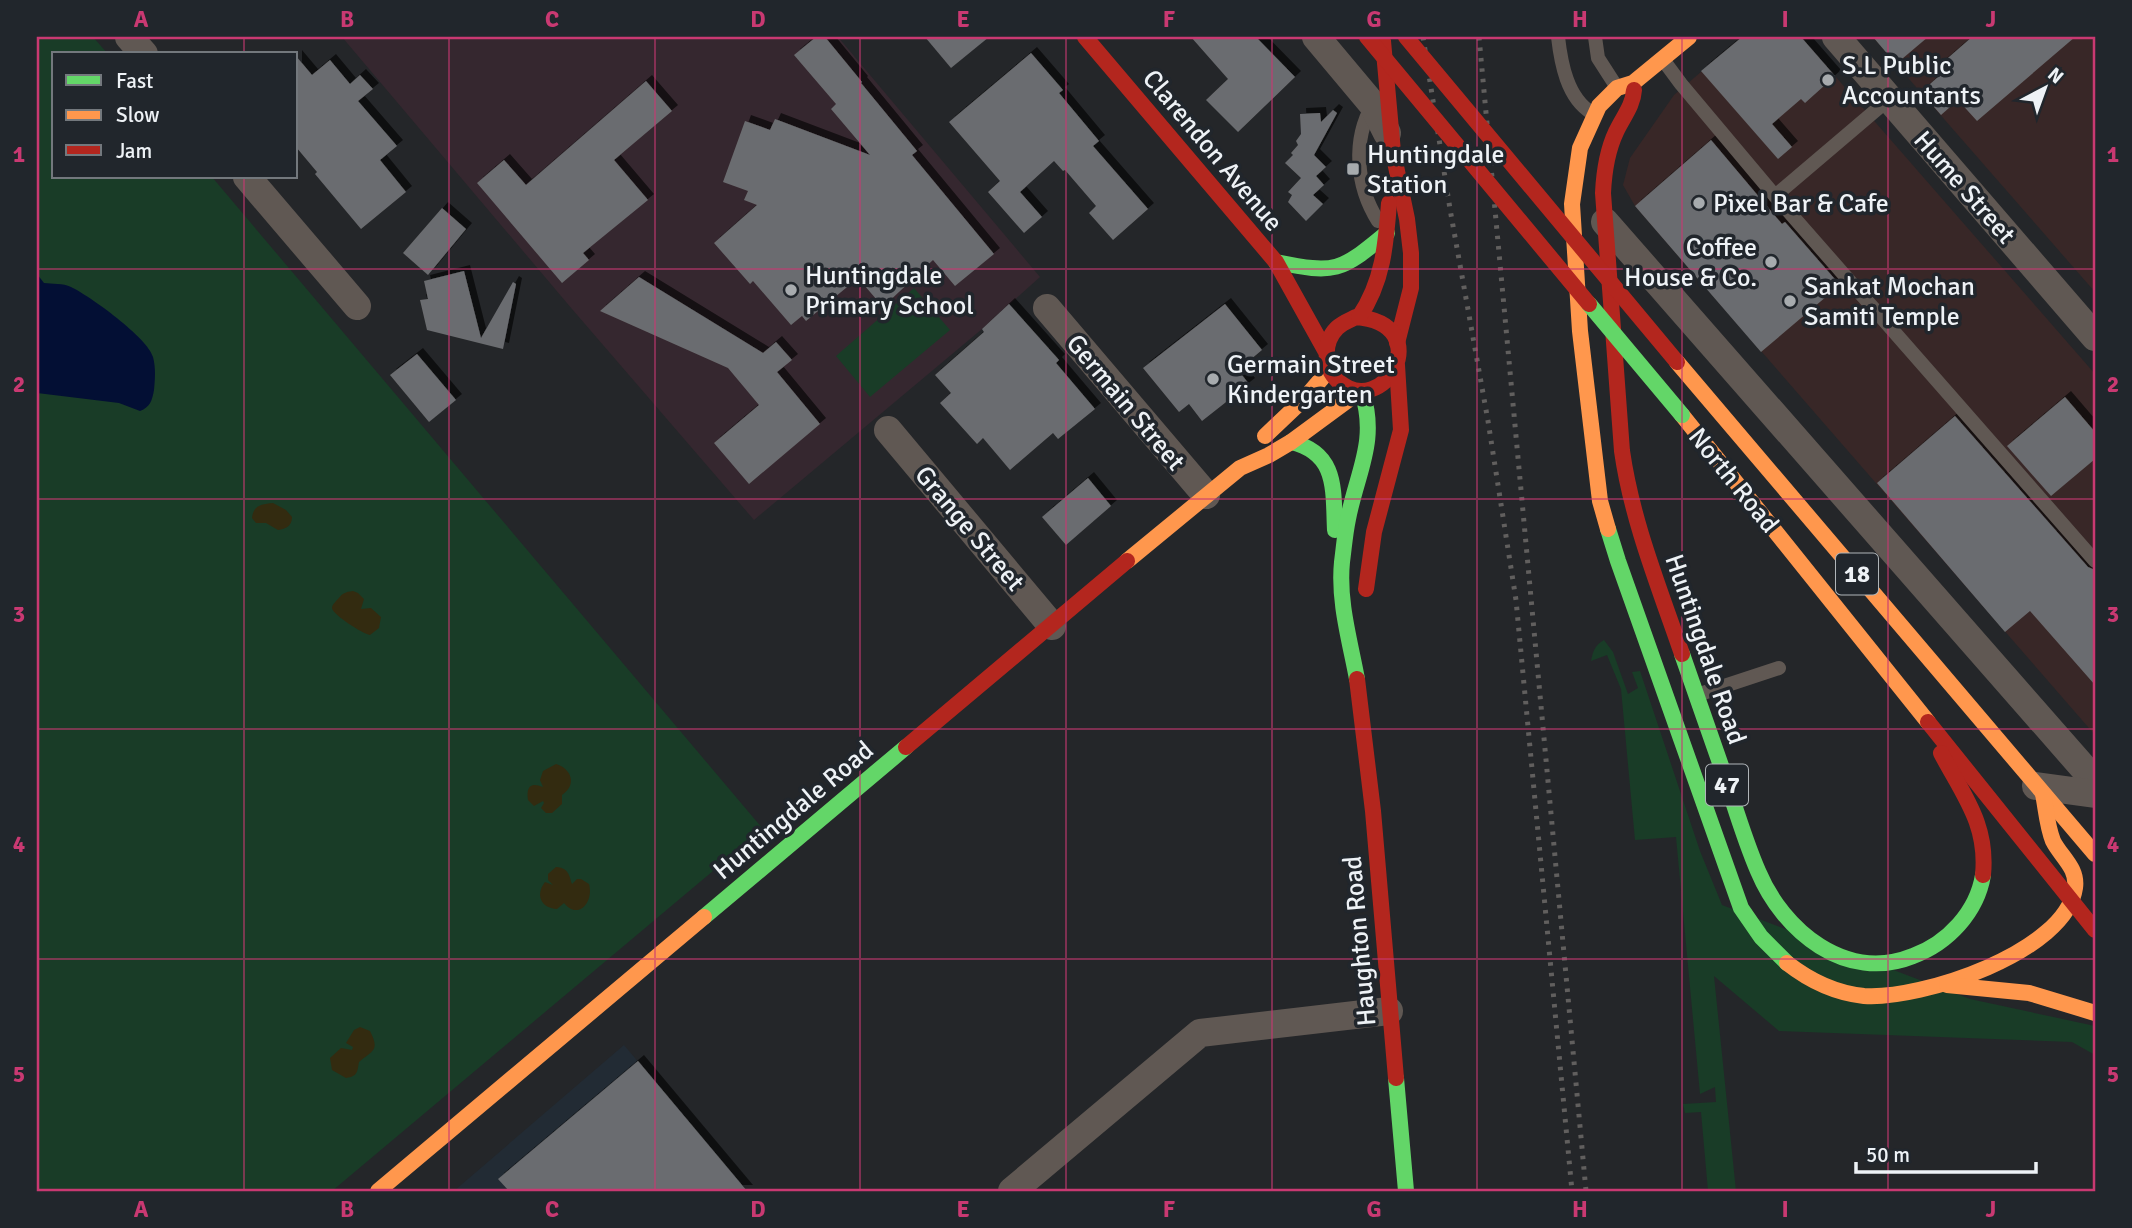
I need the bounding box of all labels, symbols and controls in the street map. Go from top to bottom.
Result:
text: A [134,5,149,34]
text: B [340,5,354,34]
text: C [545,5,559,34]
text: D [750,5,766,34]
text: E [956,5,970,34]
text: F [1163,5,1175,34]
text: G [1366,5,1382,34]
text: H [1572,5,1588,34]
text: I [1781,5,1789,34]
text: J [1986,5,1996,34]
place label: S.L Public Accountants [1842,50,1981,112]
legend [52,52,298,178]
north arrow [2010,52,2080,122]
street label: Clarendon Avenue [1135,63,1289,238]
text: N [2043,63,2068,89]
text: Fast [116,68,153,94]
marker: S.L Public Accountants [1820,72,1836,88]
text: Slow [116,102,160,128]
street label: Hume Street [1907,125,2022,251]
text: Jam [116,138,152,164]
place label: Huntingdale Station [1367,139,1505,201]
text: 1 [13,140,25,169]
text: 1 [2107,140,2119,169]
marker: Huntingdale Station [1345,161,1361,177]
place label: Pixel Bar & Cafe [1713,188,1889,220]
marker: Pixel Bar & Cafe [1691,195,1707,211]
place label: Coffee House & Co. [1624,232,1757,294]
marker: Coffee House & Co. [1763,254,1779,270]
place label: Huntingdale Primary School [805,260,974,322]
place label: Sankat Mochan Samiti Temple [1804,271,1975,333]
marker: Huntingdale Primary School [783,282,799,298]
marker: Sankat Mochan Samiti Temple [1782,293,1798,309]
street label: Germain Street [1059,328,1191,477]
place label: Germain Street Kindergarten [1227,349,1395,411]
text: 2 [13,370,25,399]
text: 2 [2107,370,2119,399]
marker: Germain Street Kindergarten [1205,371,1221,387]
street label: North Road [1681,422,1785,540]
street label: Grange Street [908,459,1031,598]
street label: Huntingdale Road [1658,550,1753,749]
road number: 18 [1836,554,1878,594]
text: 3 [13,600,25,629]
text: 3 [2107,600,2119,629]
street label: Huntingdale Road [707,735,880,887]
road number: 47 [1706,764,1748,806]
text: 4 [13,830,25,859]
text: 4 [2107,830,2119,859]
street label: Haughton Road [1337,854,1383,1027]
text: 5 [13,1060,25,1089]
text: 5 [2107,1060,2119,1089]
scale bar [1856,1130,2036,1174]
text: 50 m [1866,1142,1910,1168]
text: A [134,1195,149,1224]
text: B [340,1195,354,1224]
text: C [545,1195,559,1224]
text: D [750,1195,766,1224]
text: E [956,1195,970,1224]
text: F [1163,1195,1175,1224]
text: G [1366,1195,1382,1224]
text: H [1572,1195,1588,1224]
text: I [1781,1195,1789,1224]
text: J [1986,1195,1996,1224]

